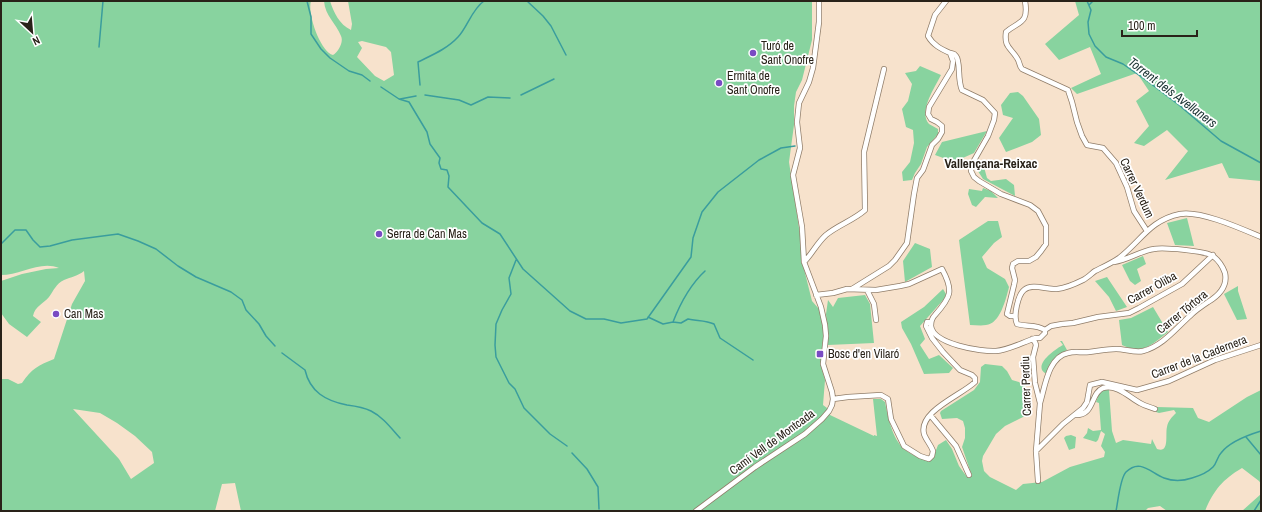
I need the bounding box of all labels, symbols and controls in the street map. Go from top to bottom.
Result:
north arrow [12,12,52,52]
scale bar [1122,12,1197,38]
text: 100 m [1128,18,1155,34]
text: N [30,33,42,49]
place label: Turó de Sant Onofre [761,38,814,68]
marker: Turó de Sant Onofre [748,48,758,58]
water label: Torrent dels Avellaners [1125,53,1221,131]
place label: Ermita de Sant Onofre [727,68,780,98]
marker: Ermita de Sant Onofre [714,78,724,88]
district label: Vallençana-Reixac [944,155,1038,172]
street label: Carrer Verdum [1116,155,1158,221]
place label: Serra de Can Mas [387,226,467,242]
marker: Serra de Can Mas [374,229,384,239]
street label: Carrer Òliba [1124,268,1180,308]
street label: Carrer Tórtora [1153,286,1211,337]
place label: Can Mas [64,306,103,322]
marker: Can Mas [51,309,61,319]
street label: Carrer de la Cadernera [1149,331,1250,383]
place label: Bosc d'en Vilaró [828,346,899,362]
marker: Bosc d'en Vilaró [815,349,825,359]
street label: Carrer Perdiu [1017,356,1035,416]
street label: Camí Vell de Montcada [726,405,818,478]

